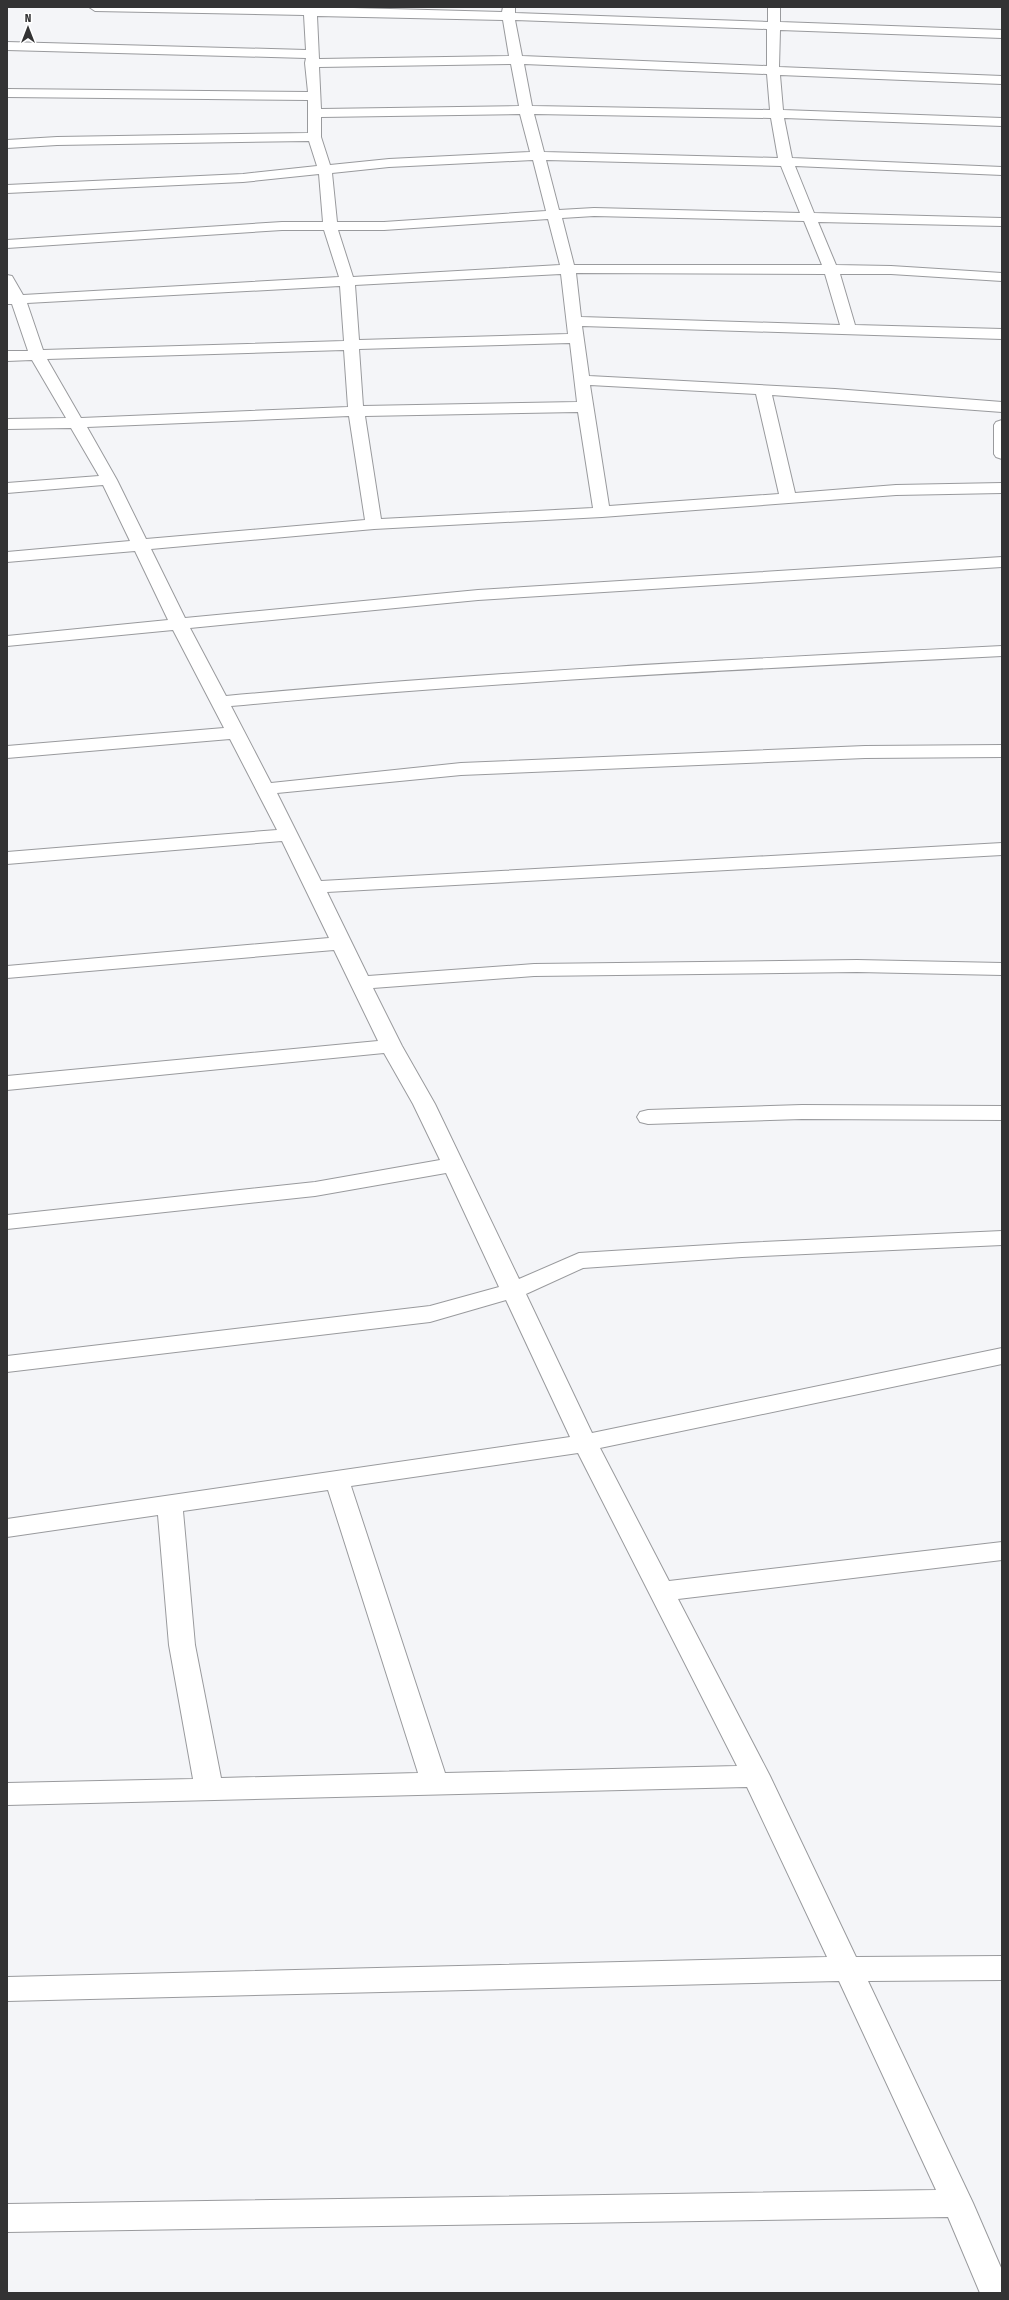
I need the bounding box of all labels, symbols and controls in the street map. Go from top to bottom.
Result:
north arrow [8,8,48,48]
text: N [25,12,31,25]

